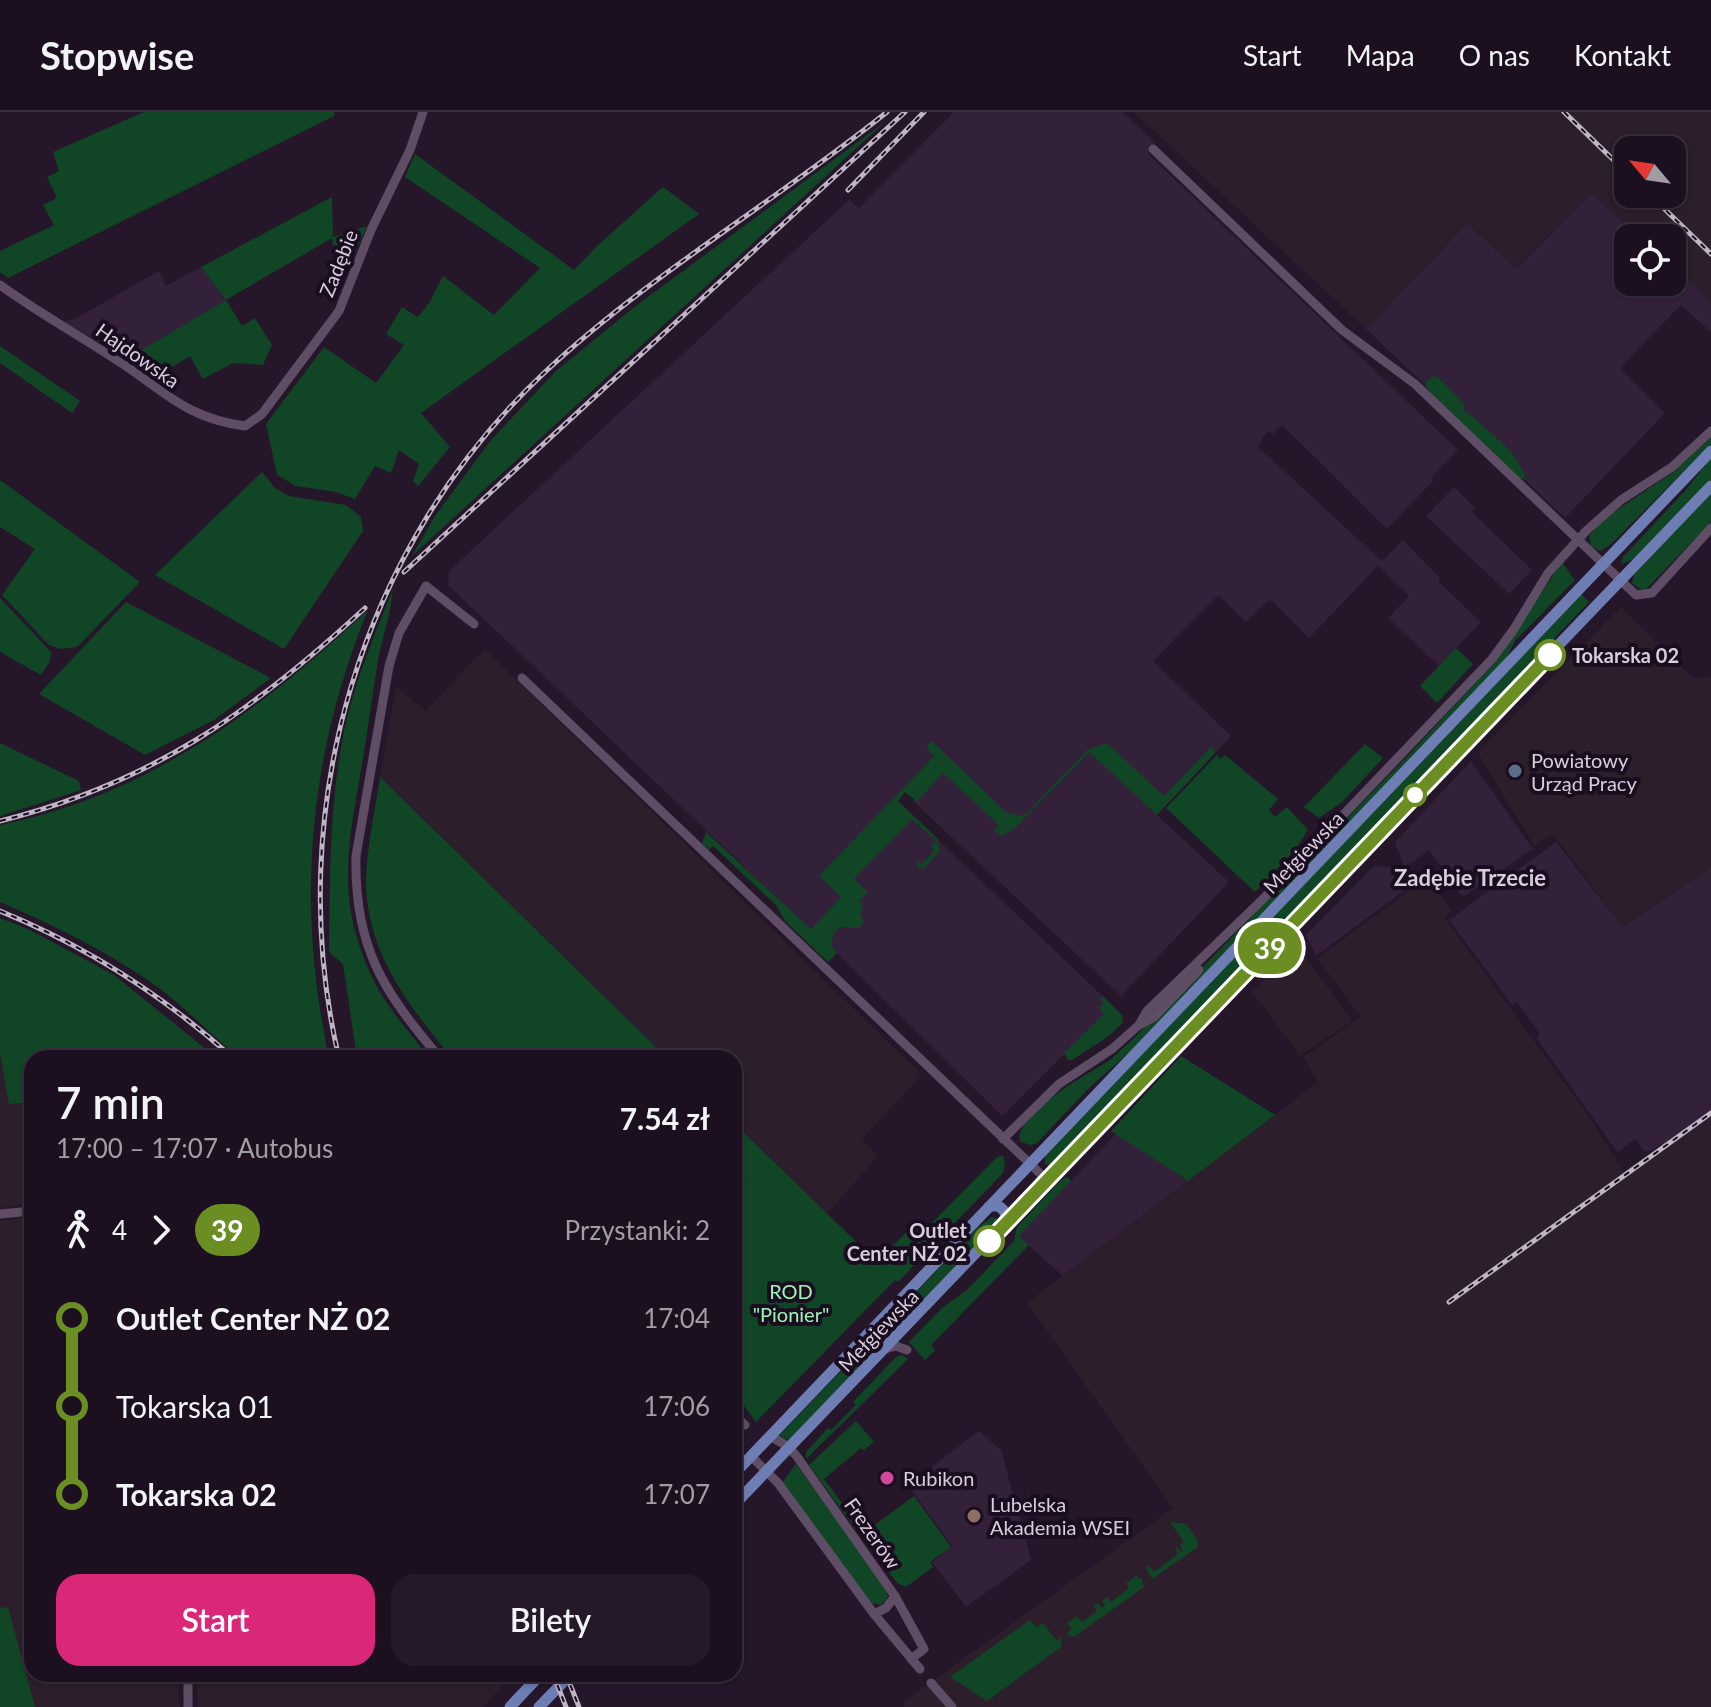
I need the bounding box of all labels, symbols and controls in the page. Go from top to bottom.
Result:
text: Stopwise [40,32,194,78]
text: Start [1243,38,1302,72]
text: Mapa [1346,38,1415,72]
text: O nas [1459,38,1530,72]
text: Kontakt [1574,38,1671,72]
north arrow [1614,136,1686,208]
map controls [1614,136,1686,296]
button: locate [1614,224,1686,296]
street label: Zadębie [314,226,362,300]
street label: Hajdowska [92,317,184,393]
marker: Tokarska 02 [1535,640,1565,670]
place label: Tokarska 02 [1572,643,1679,667]
place label: Powiatowy Urząd Pracy [1531,748,1637,795]
marker: Powiatowy Urząd Pracy [1506,762,1524,780]
unlabelled marker [1404,784,1426,806]
street label: Mełgiewska [1258,806,1348,898]
district label: Zadębie Trzecie [1394,864,1546,891]
line badge: 39 [1234,922,1306,974]
text: 39 [1254,931,1286,965]
text: 7 min [56,1076,165,1128]
text: 7.54 zł [620,1100,710,1136]
text: 17:00 – 17:07 · Autobus [56,1132,333,1164]
icon: walk [56,1208,100,1252]
icon: forward [139,1208,183,1252]
text: 39 [211,1213,244,1247]
text: 4 [112,1214,127,1246]
text: Przystanki: 2 [565,1214,710,1246]
place label: Outlet Center NŻ 02 [847,1218,968,1265]
marker: Outlet Center NŻ 02 [974,1226,1004,1256]
park label: ROD "Pionier" [753,1279,829,1326]
street label: Mełgiewska [833,1284,923,1376]
text: Outlet Center NŻ 02 [116,1300,390,1336]
text: 17:04 [643,1302,710,1334]
text: Tokarska 01 [116,1388,274,1424]
text: 17:06 [643,1390,710,1422]
place label: Rubikon [903,1466,974,1490]
marker: Rubikon [878,1469,896,1487]
text: Tokarska 02 [116,1476,277,1512]
text: 17:07 [643,1478,710,1510]
place label: Lubelska Akademia WSEI [990,1492,1130,1539]
street label: Frezerów [840,1493,906,1573]
marker: Lubelska Akademia WSEI [965,1507,983,1525]
button: Start [56,1574,375,1666]
button: Bilety [391,1574,710,1666]

